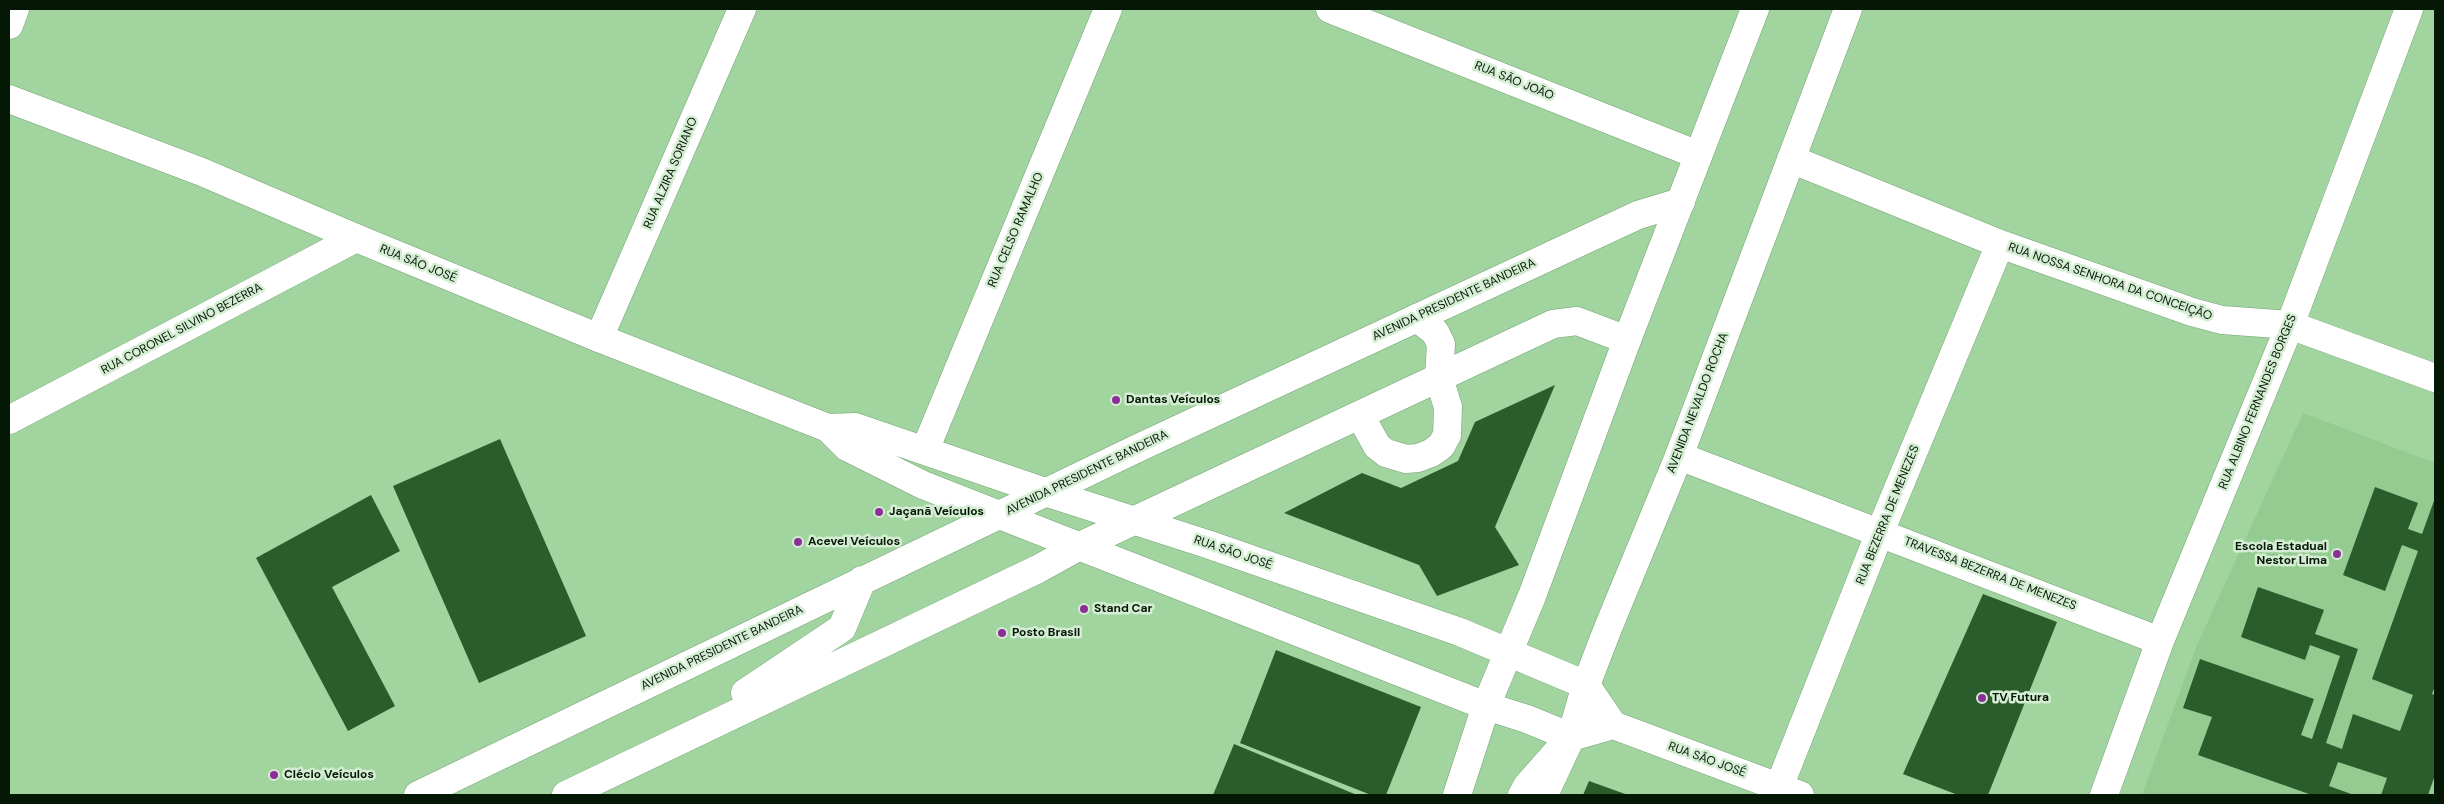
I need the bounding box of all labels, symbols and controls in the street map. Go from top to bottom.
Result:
street label: RUA SÃO JOÃO [1472,59,1556,103]
street label: RUA ALZIRA SORIANO [641,115,701,231]
street label: RUA CELSO RAMALHO [985,170,1047,290]
street label: RUA NOSSA SENHORA DA CONCEIÇÃO [2006,240,2214,324]
street label: RUA SÃO JOSÉ [377,242,459,286]
street label: AVENIDA PRESIDENTE BANDEIRA [1370,256,1538,344]
street label: RUA CORONEL SILVINO BEZERRA [99,280,265,378]
street label: RUA ALBINO FERNANDES BORGES [2216,312,2300,492]
street label: AVENIDA NEVALDO ROCHA [1664,331,1732,475]
place label: Dantas Veículos [1126,393,1220,407]
marker: Dantas Veículos [1110,394,1122,406]
street label: AVENIDA PRESIDENTE BANDEIRA [1004,427,1170,519]
street label: RUA BEZERRA DE MENEZES [1853,443,1923,587]
place label: Jaçanã Veículos [889,505,984,519]
marker: Jaçanã Veículos [873,506,885,518]
street label: RUA SÃO JOSÉ [1192,533,1274,573]
street label: TRAVESSA BEZERRA DE MENEZES [1902,534,2078,614]
place label: Acevel Veículos [808,535,900,549]
marker: Acevel Veículos [792,536,804,548]
place label: Escola Estadual Nestor Lima [2235,540,2327,568]
marker: Escola Estadual Nestor Lima [2331,548,2343,560]
street label: AVENIDA PRESIDENTE BANDEIRA [639,602,805,694]
place label: Stand Car [1094,602,1152,616]
marker: Stand Car [1078,603,1090,615]
place label: Posto Brasil [1012,626,1080,640]
marker: Posto Brasil [996,627,1008,639]
place label: TV Futura [1992,691,2049,705]
marker: TV Futura [1976,692,1988,704]
street label: RUA SÃO JOSÉ [1666,739,1748,781]
place label: Clécio Veículos [284,768,374,782]
marker: Clécio Veículos [268,769,280,781]

